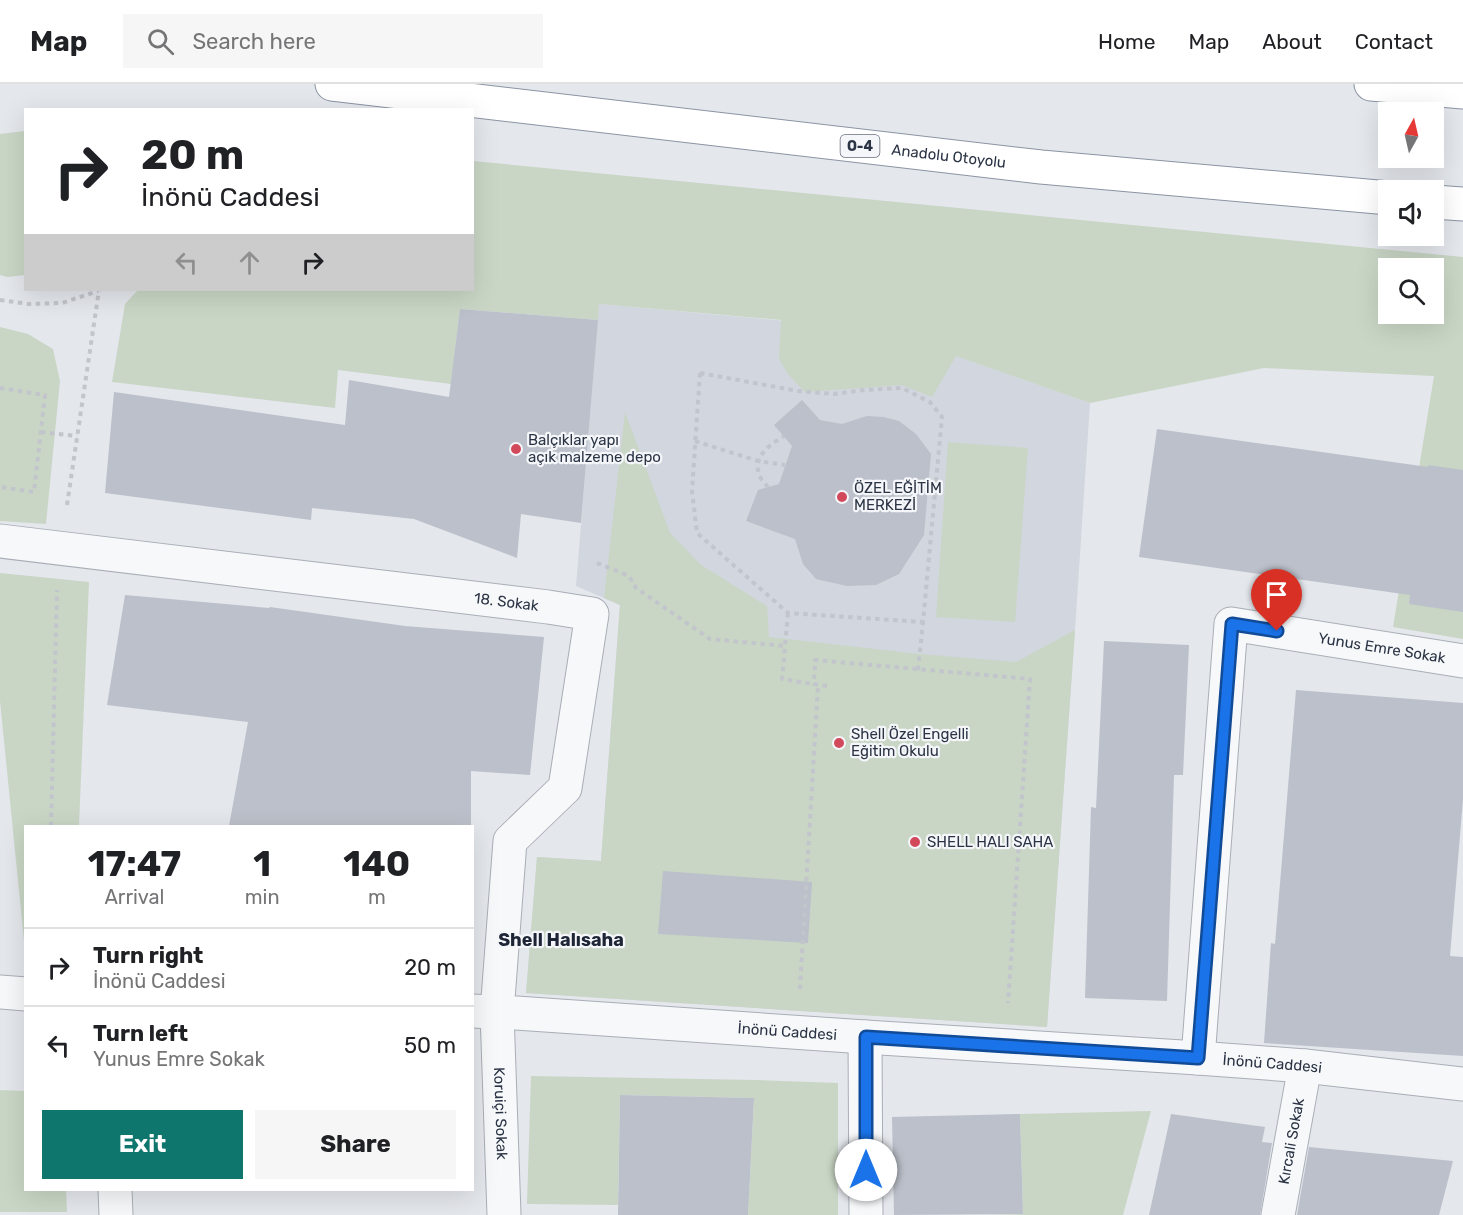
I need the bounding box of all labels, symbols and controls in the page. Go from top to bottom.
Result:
search box [123,14,543,68]
text: Map [30,25,87,58]
icon: search [144,25,177,58]
text: Search here [192,28,316,55]
text: Home [1098,29,1155,54]
text: Map [1188,29,1229,54]
text: About [1262,29,1322,54]
text: Contact [1355,29,1433,54]
north arrow [1378,102,1444,168]
map controls [1378,102,1444,324]
text: 20 m [141,130,244,180]
icon: right [42,132,120,210]
road number: O-4 [840,135,880,157]
street label: Anadolu Otoyolu [891,141,1007,172]
button: sound [1378,180,1444,246]
text: İnönü Caddesi [141,181,320,213]
icon: left [170,246,203,279]
icon: ahead [233,246,266,279]
icon: right [296,246,329,279]
button: search [1378,258,1444,324]
place label: Balçıklar yapı açık malzeme depo [528,431,661,466]
marker: Balçıklar yapı açık malzeme depo [509,442,523,456]
place label: ÖZEL EĞİTİM MERKEZİ [854,479,942,514]
marker: ÖZEL EĞİTİM MERKEZİ [835,490,849,504]
pin [1251,569,1302,631]
icon: arrive [1260,578,1293,611]
street label: 18. Sokak [473,589,540,615]
street label: Yunus Emre Sokak [1317,629,1447,667]
place label: Shell Özel Engelli Eğitim Okulu [851,725,969,760]
marker: Shell Özel Engelli Eğitim Okulu [832,736,846,750]
place label: SHELL HALI SAHA [927,833,1053,851]
marker: SHELL HALI SAHA [908,835,922,849]
text: 17:47 [88,842,181,885]
text: 1 [253,842,271,885]
text: 140 [343,842,410,885]
text: Arrival [104,885,164,909]
text: min [245,885,280,909]
text: m [368,885,386,909]
district label: Shell Halısaha [498,929,624,951]
text: Turn right [93,942,203,969]
icon: right [42,951,75,984]
text: 20 m [404,954,456,981]
text: İnönü Caddesi [93,969,226,993]
street label: İnönü Caddesi [737,1019,838,1044]
text: Turn left [93,1020,188,1047]
icon: left [42,1029,75,1062]
text: 50 m [404,1032,456,1059]
text: Yunus Emre Sokak [93,1047,265,1071]
street label: İnönü Caddesi [1222,1051,1323,1077]
street label: Koruiçi Sokak [490,1067,511,1160]
street label: Kırcali Sokak [1275,1096,1308,1186]
button: Exit [42,1110,243,1179]
button: Share [255,1110,456,1179]
position arrow [834,1138,898,1202]

